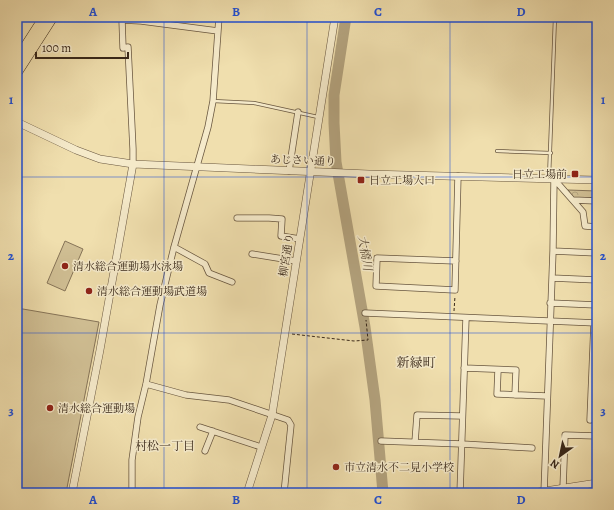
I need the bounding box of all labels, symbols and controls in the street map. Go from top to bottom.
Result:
text: A [88,3,98,20]
text: B [232,3,240,20]
text: C [374,3,382,20]
text: D [516,3,526,20]
scale bar [36,34,128,60]
text: 100 m [42,40,71,56]
text: 1 [9,91,14,108]
text: 1 [601,91,606,108]
street label: あじさい通り [270,152,336,169]
place label: 日立工場前 [512,167,567,182]
marker: 日立工場前 [570,169,580,179]
place label: 日立工場入口 [369,173,435,188]
marker: 日立工場入口 [356,175,366,185]
street label: 柳宮通り [276,232,297,278]
water label: 大橋川 [354,234,376,274]
text: 2 [8,247,15,264]
text: 2 [600,247,607,264]
place label: 清水総合運動場水泳場 [73,259,183,274]
marker: 清水総合運動場水泳場 [60,261,70,271]
place label: 清水総合運動場武道場 [97,284,207,299]
marker: 清水総合運動場武道場 [84,286,94,296]
district label: 新緑町 [396,354,436,371]
place label: 清水総合運動場 [58,401,135,416]
text: 3 [8,402,14,419]
text: 3 [600,402,606,419]
marker: 清水総合運動場 [45,403,55,413]
north arrow [540,436,580,476]
district label: 村松一丁目 [135,438,195,454]
text: N [547,455,562,472]
place label: 市立清水不二見小学校 [344,460,454,475]
marker: 市立清水不二見小学校 [331,462,341,472]
text: A [88,491,98,508]
text: B [232,491,240,508]
text: C [374,491,382,508]
text: D [516,491,526,508]

